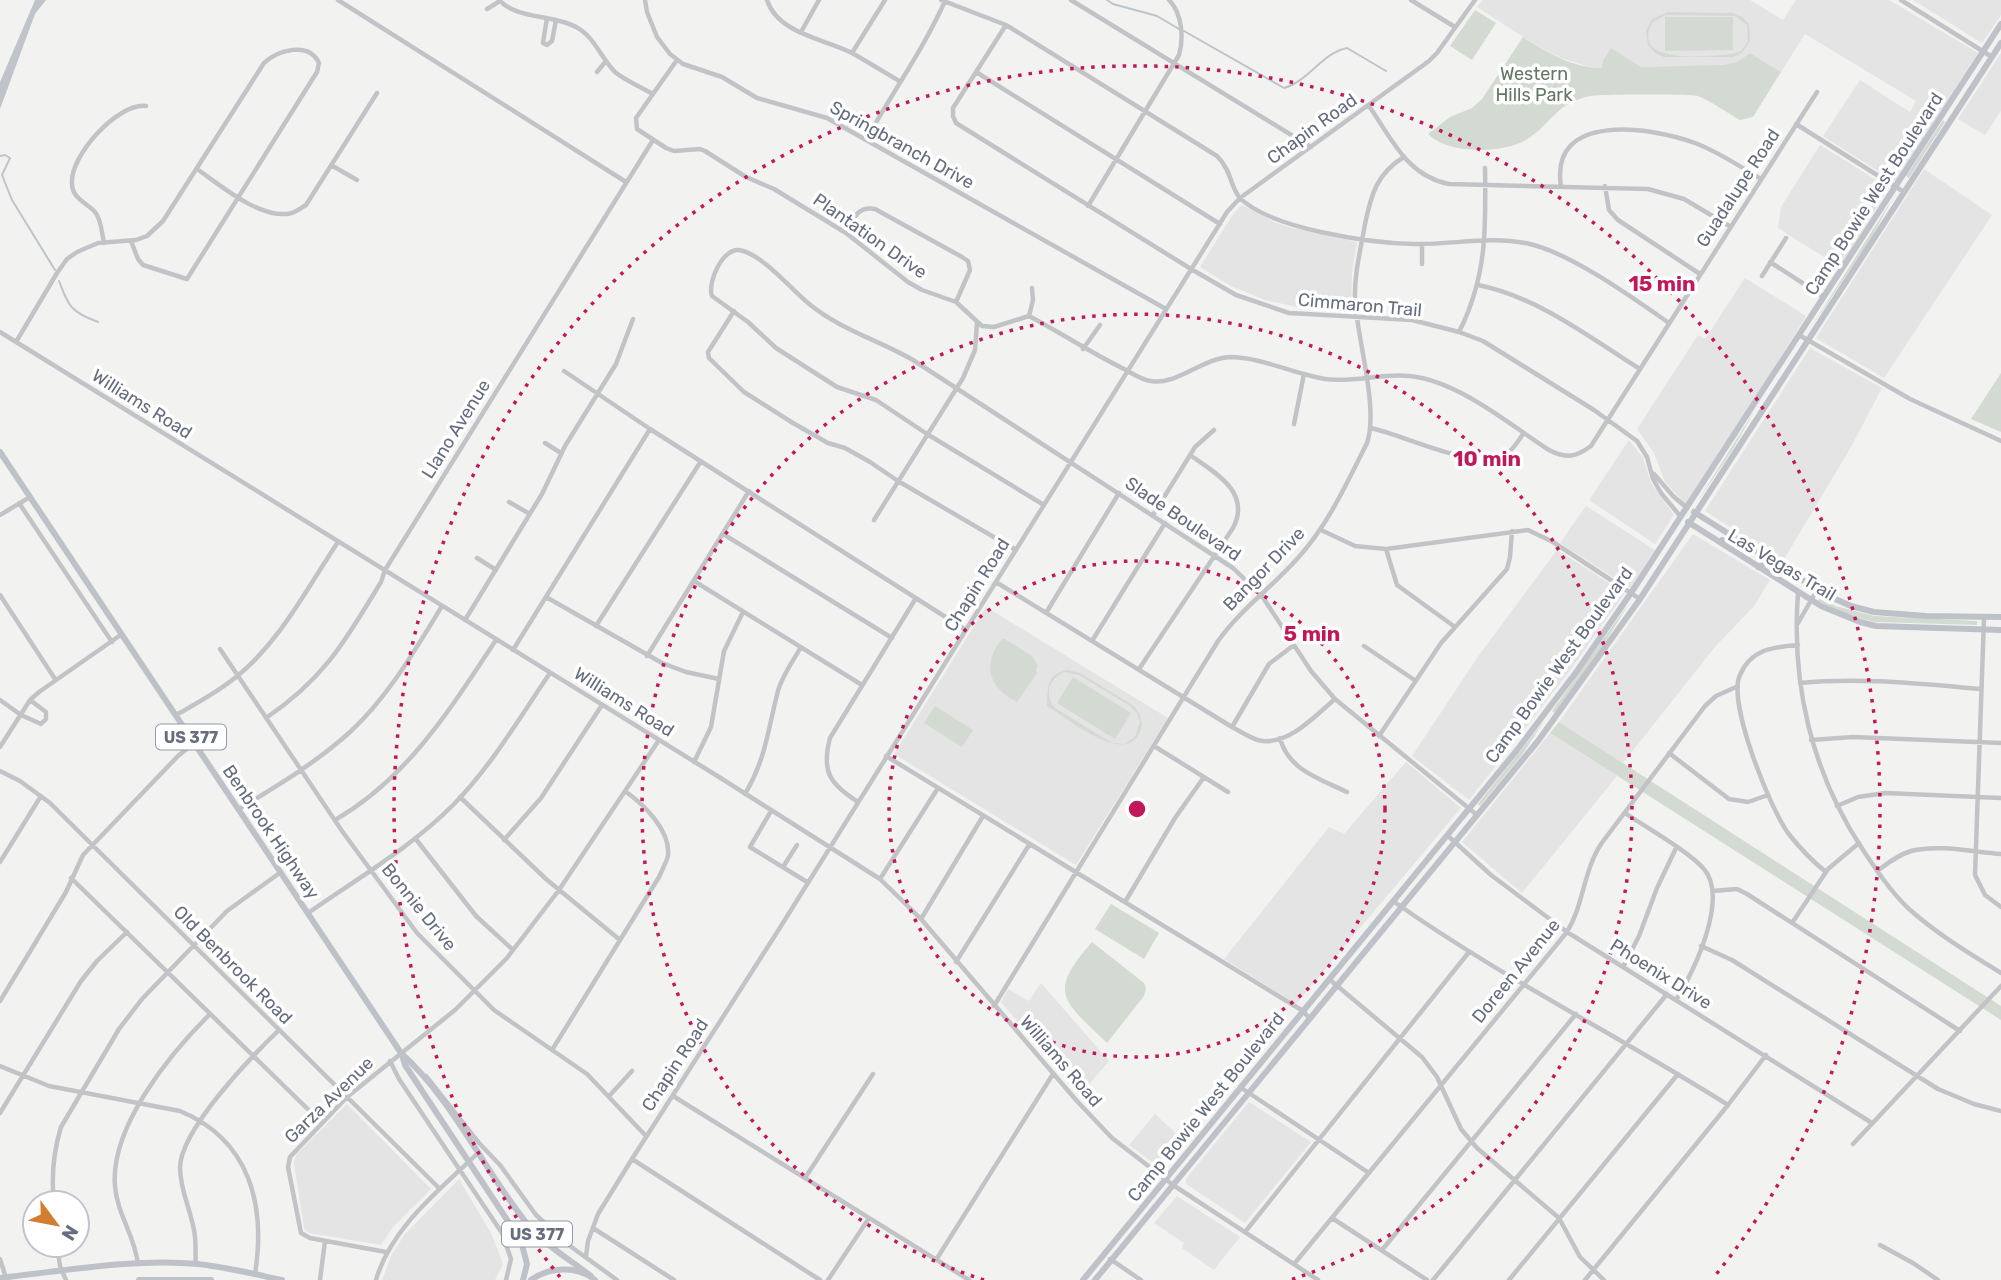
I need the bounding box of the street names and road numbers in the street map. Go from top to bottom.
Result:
street label: Chapin Road [1263,89,1361,169]
street label: Camp Bowie West Boulevard [1800,89,1948,299]
street label: Springbranch Drive [826,96,978,194]
street label: Guadalupe Road [1692,125,1784,251]
street label: Plantation Drive [809,189,931,283]
street label: Cimmaron Trail [1297,289,1423,321]
street label: Williams Road [88,364,196,444]
street label: Llano Avenue [417,375,495,483]
street label: Slade Boulevard [1121,472,1245,566]
street label: Bangor Drive [1219,522,1309,616]
street label: Las Vegas Trail [1724,524,1840,606]
street label: Chapin Road [940,534,1014,636]
street label: Camp Bowie West Boulevard [1480,563,1638,767]
street label: Williams Road [570,662,678,742]
road number: US 377 [156,724,226,750]
street label: Benbrook Highway [218,761,324,903]
street label: Bonnie Drive [377,859,461,955]
street label: Old Benbrook Road [169,901,297,1029]
street label: Doreen Avenue [1467,915,1565,1027]
street label: Phoenix Drive [1606,934,1716,1014]
street label: Camp Bowie West Boulevard [1123,1008,1289,1206]
street label: Williams Road [1015,1011,1107,1111]
street label: Chapin Road [637,1015,713,1115]
street label: Garza Avenue [280,1052,378,1148]
road number: US 377 [502,1222,572,1246]

